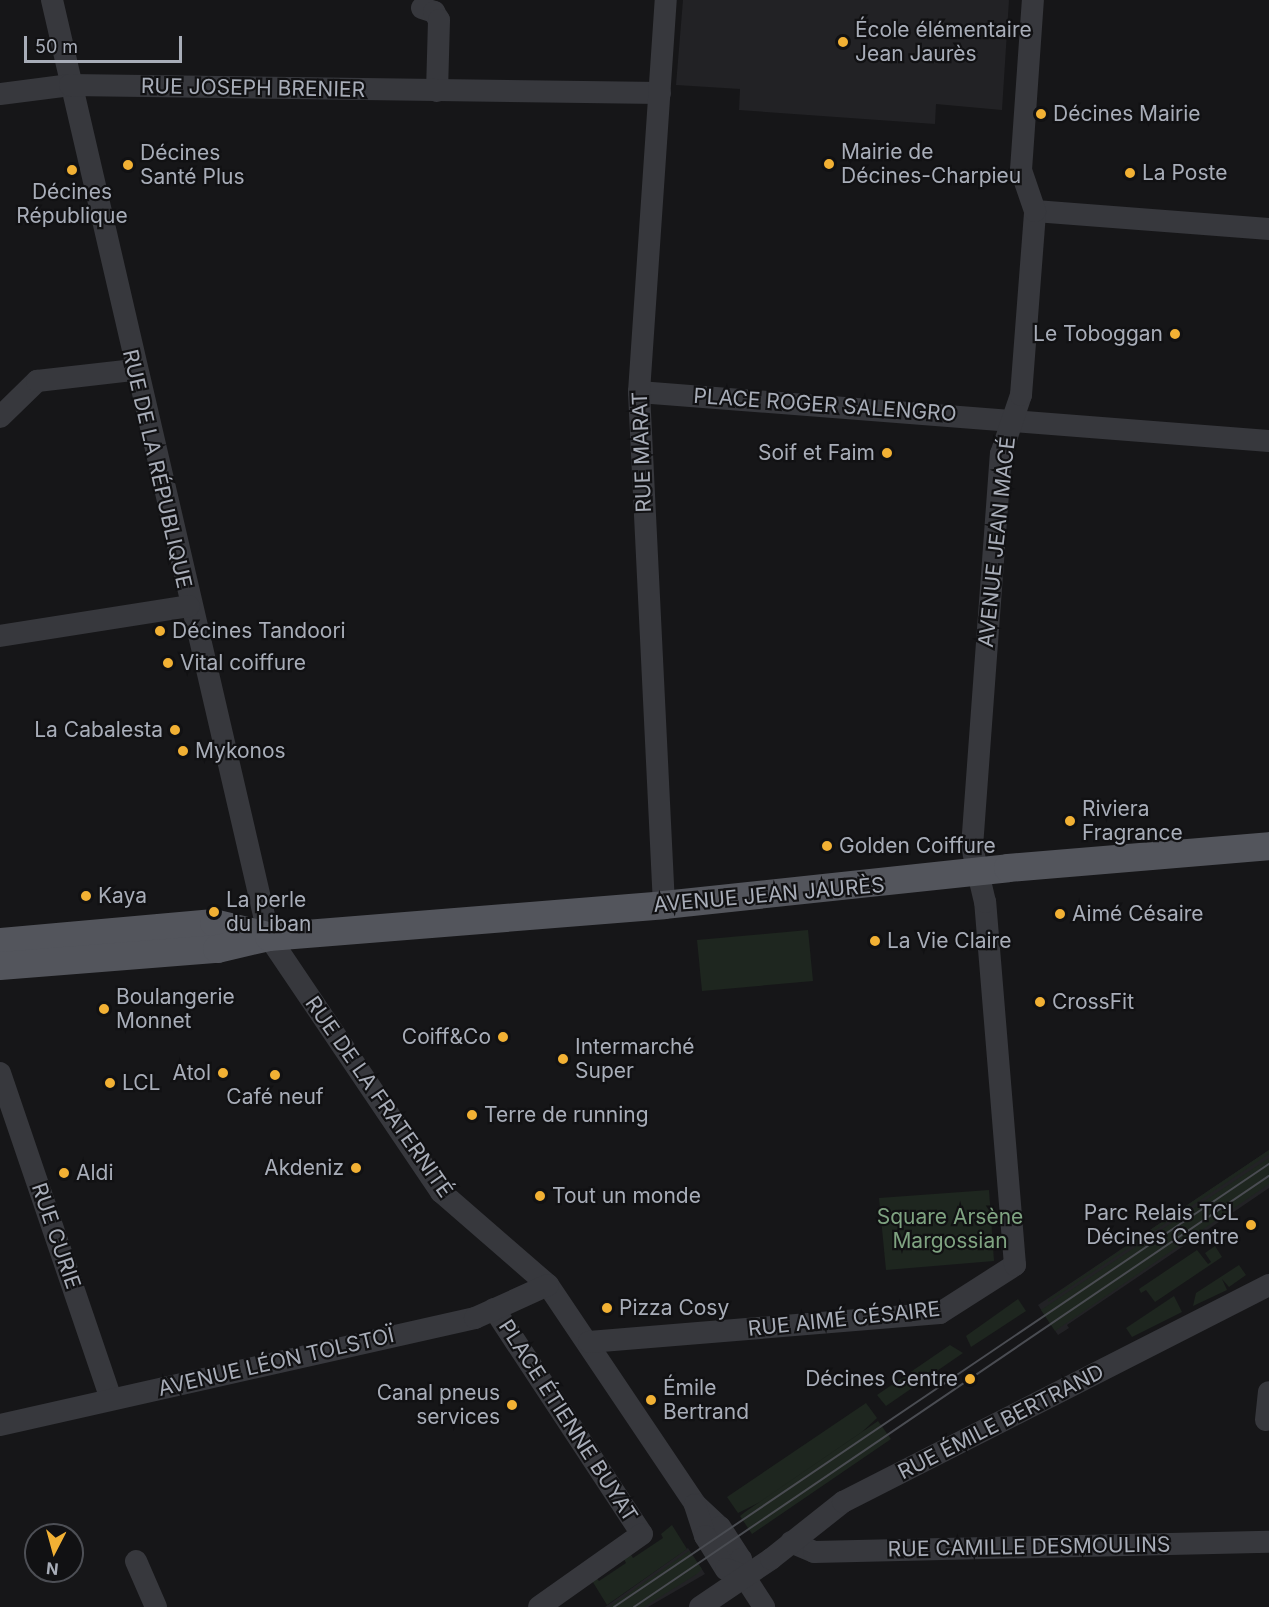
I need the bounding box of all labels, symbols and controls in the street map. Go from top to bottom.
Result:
place label: École élémentaire Jean Jaurès [855,17,1032,67]
scale bar [27,24,184,62]
marker: École élémentaire Jean Jaurès [836,35,850,49]
text: 50 m [35,36,78,57]
street label: RUE JOSEPH BRENIER [141,73,365,103]
place label: Décines Mairie [1053,101,1201,127]
marker: Décines Mairie [1034,107,1048,121]
place label: Mairie de Décines-Charpieu [841,139,1021,189]
place label: Décines Santé Plus [140,140,244,190]
marker: Mairie de Décines-Charpieu [822,157,836,171]
marker: Décines Santé Plus [121,158,135,172]
place label: La Poste [1142,160,1227,186]
marker: Décines République [65,163,79,177]
marker: La Poste [1123,166,1137,180]
place label: Décines République [16,179,128,229]
place label: Le Toboggan [1033,321,1163,347]
marker: Le Toboggan [1168,327,1182,341]
street label: RUE DE LA RÉPUBLIQUE [117,347,197,591]
street label: PLACE ROGER SALENGRO [693,383,957,427]
street label: RUE MARAT [627,391,657,513]
street label: AVENUE JEAN MACÉ [973,435,1021,649]
place label: Soif et Faim [758,440,875,466]
marker: Soif et Faim [880,446,894,460]
place label: Décines Tandoori [172,618,346,644]
marker: Décines Tandoori [153,624,167,638]
place label: Vital coiffure [180,650,306,676]
marker: Vital coiffure [161,656,175,670]
place label: La Cabalesta [34,717,163,743]
marker: La Cabalesta [168,723,182,737]
place label: Mykonos [195,738,286,764]
marker: Mykonos [176,744,190,758]
place label: Riviera Fragrance [1082,796,1183,846]
marker: Riviera Fragrance [1063,814,1077,828]
place label: Golden Coiffure [839,833,996,859]
marker: Golden Coiffure [820,839,834,853]
street label: AVENUE JEAN JAURÈS [652,872,886,918]
place label: Kaya [98,883,147,909]
place label: La perle du Liban [226,887,311,937]
marker: Kaya [79,889,93,903]
place label: Aimé Césaire [1072,901,1204,927]
marker: La perle du Liban [207,905,221,919]
marker: Aimé Césaire [1053,907,1067,921]
place label: La Vie Claire [887,928,1011,954]
marker: La Vie Claire [868,934,882,948]
place label: Boulangerie Monnet [116,984,235,1034]
place label: CrossFit [1052,989,1134,1015]
street label: RUE DE LA FRATERNITÉ [300,992,458,1202]
marker: CrossFit [1033,995,1047,1009]
marker: Boulangerie Monnet [97,1002,111,1016]
place label: Coiff&Co [402,1024,491,1050]
marker: Coiff&Co [496,1030,510,1044]
place label: Intermarché Super [575,1034,695,1084]
marker: Intermarché Super [556,1052,570,1066]
place label: Atol [173,1060,211,1086]
marker: Atol [216,1066,230,1080]
marker: Café neuf [268,1068,282,1082]
place label: LCL [122,1070,160,1096]
marker: LCL [103,1076,117,1090]
place label: Café neuf [226,1084,324,1110]
place label: Terre de running [484,1102,649,1128]
marker: Terre de running [465,1108,479,1122]
place label: Akdeniz [264,1155,344,1181]
place label: Aldi [76,1160,114,1186]
marker: Akdeniz [349,1161,363,1175]
marker: Aldi [57,1166,71,1180]
street label: RUE CURIE [26,1180,86,1292]
place label: Tout un monde [552,1183,701,1209]
marker: Tout un monde [533,1189,547,1203]
place label: Parc Relais TCL Décines Centre [1084,1200,1239,1250]
park label: Square Arsène Margossian [877,1204,1023,1254]
marker: Parc Relais TCL Décines Centre [1244,1218,1258,1232]
place label: Pizza Cosy [619,1295,729,1321]
street label: RUE AIMÉ CÉSAIRE [747,1296,941,1342]
marker: Pizza Cosy [600,1301,614,1315]
street label: PLACE ÉTIENNE BUYAT [493,1315,643,1527]
street label: AVENUE LÉON TOLSTOÏ [156,1323,396,1401]
street label: RUE ÉMILE BERTRAND [894,1359,1108,1485]
place label: Décines Centre [805,1366,958,1392]
marker: Décines Centre [963,1372,977,1386]
place label: Émile Bertrand [663,1375,749,1425]
place label: Canal pneus services [377,1380,500,1430]
marker: Émile Bertrand [644,1393,658,1407]
marker: Canal pneus services [505,1398,519,1412]
north arrow [24,1523,84,1583]
street label: RUE CAMILLE DESMOULINS [887,1532,1171,1562]
text: N [45,1558,59,1579]

